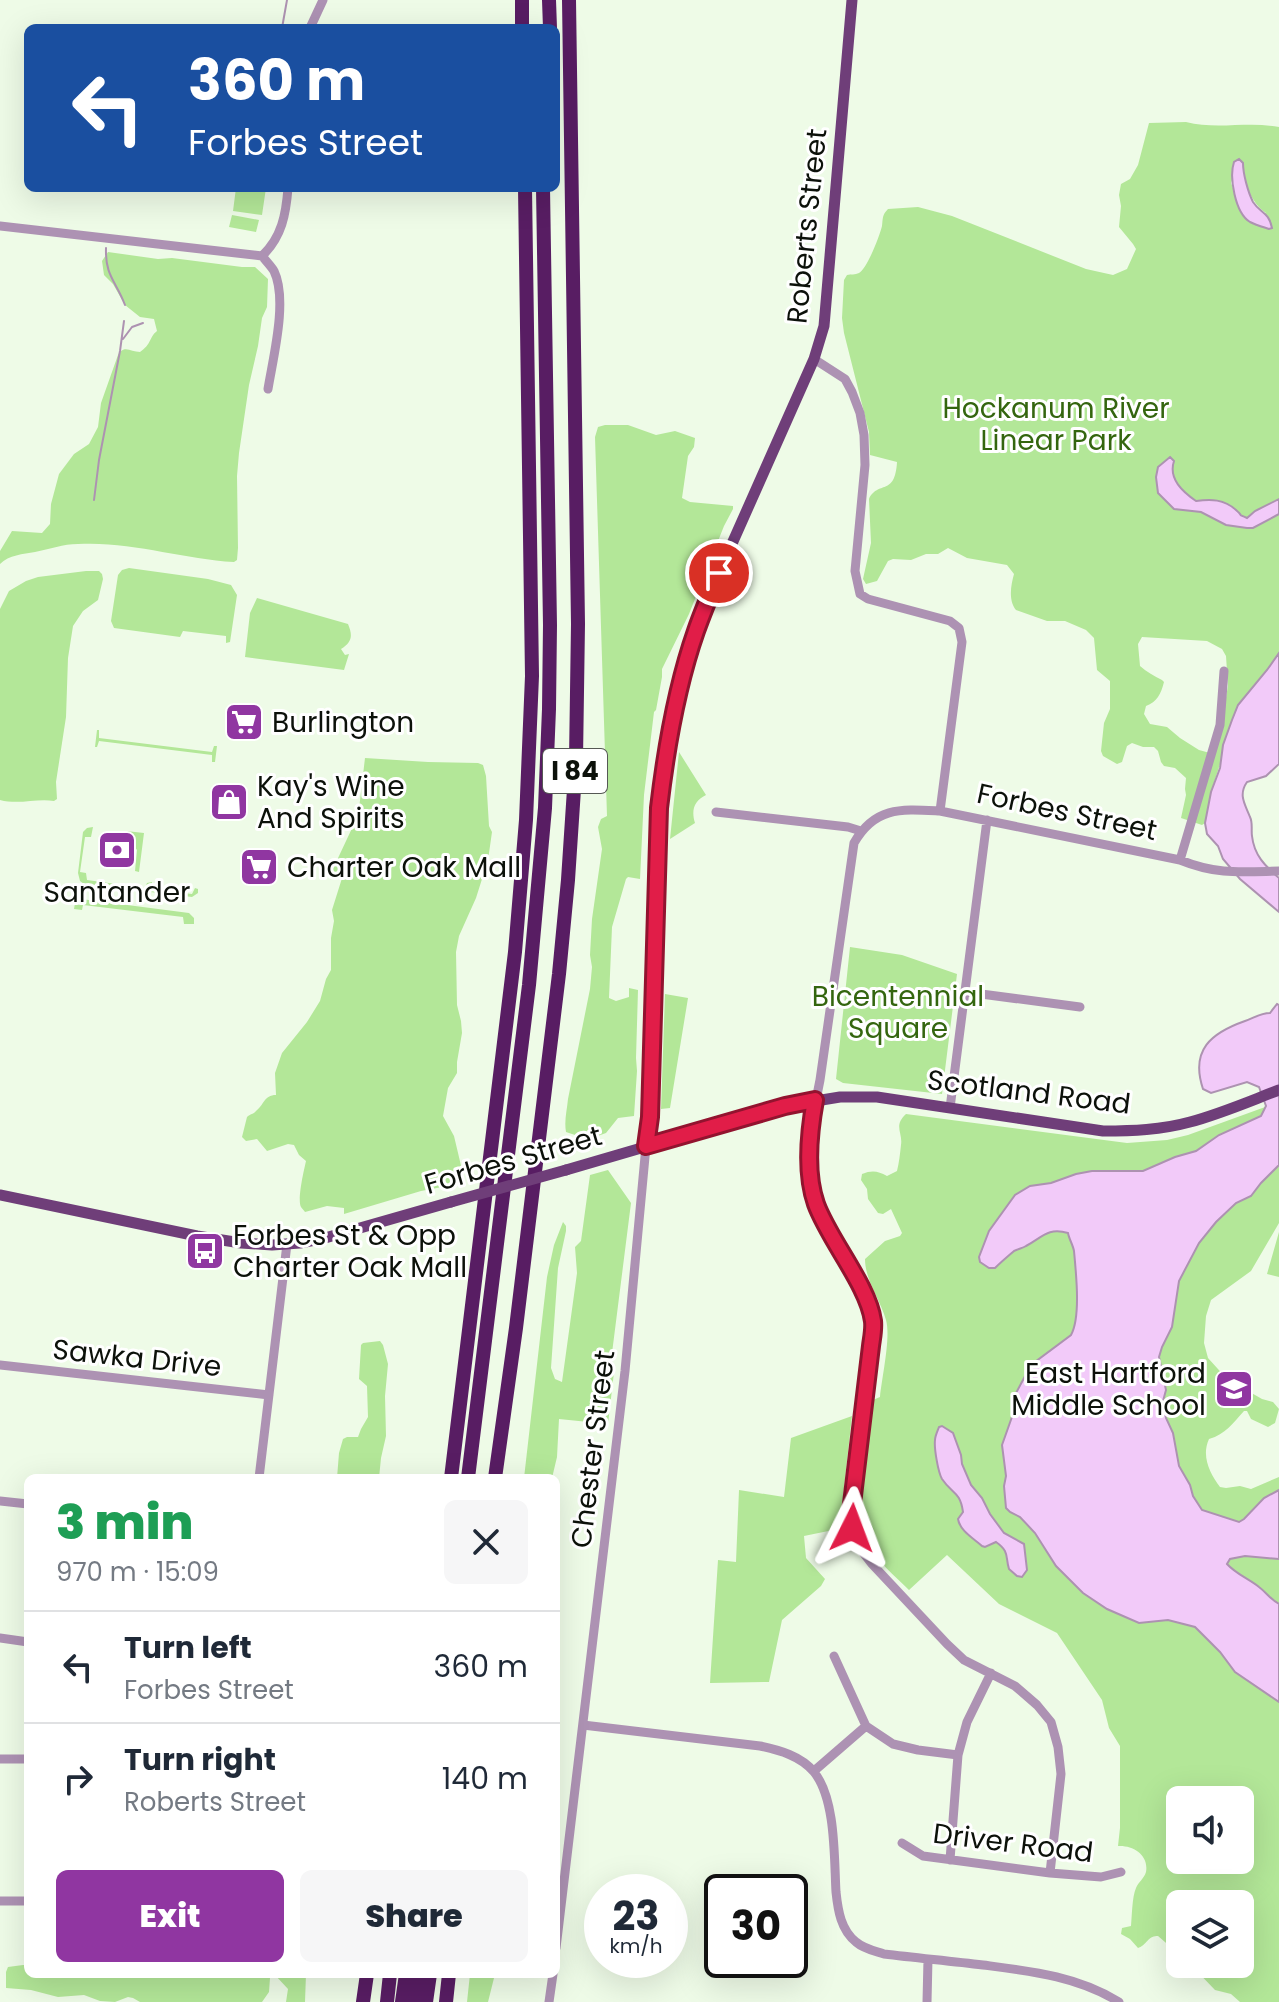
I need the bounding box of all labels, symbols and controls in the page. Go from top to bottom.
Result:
text: 360 m [188,41,365,120]
icon: left [56,56,160,160]
text: Forbes Street [188,117,423,168]
street label: Roberts Street [777,127,837,325]
park label: Hockanum River Linear Park [942,389,1170,460]
pin [685,539,753,607]
icon: arrive [697,551,741,595]
supermarket icon: Burlington [223,701,265,743]
place label: Burlington [272,703,414,742]
road number: I 84 [543,749,607,793]
place label: Kay's Wine And Spirits [257,767,405,838]
street label: Forbes Street [974,774,1160,850]
shop icon: Kay's Wine And Spirits [208,781,250,823]
bank icon: Santander [96,829,138,871]
supermarket icon: Charter Oak Mall [238,846,280,888]
place label: Charter Oak Mall [287,848,521,887]
place label: Santander [43,873,191,912]
park label: Bicentennial Square [812,977,984,1048]
street label: Scotland Road [925,1060,1133,1124]
street label: Forbes Street [420,1116,606,1204]
place label: Forbes St & Opp Charter Oak Mall [233,1216,467,1287]
bus stop icon: Forbes St & Opp Charter Oak Mall [184,1230,226,1272]
street label: Sawka Drive [51,1330,223,1386]
street label: Chester Street [562,1348,624,1550]
place label: East Hartford Middle School [1011,1354,1206,1425]
school or university icon: East Hartford Middle School [1213,1368,1255,1410]
position arrow [810,1486,894,1570]
text: 3 min [56,1489,193,1556]
button: close [444,1500,528,1584]
text: 970 m · 15:09 [56,1554,219,1590]
text: Turn left [124,1626,252,1669]
icon: left [56,1645,100,1689]
text: 360 m [434,1645,528,1688]
text: Forbes Street [124,1672,294,1708]
text: Turn right [124,1738,276,1781]
icon: right [56,1757,100,1801]
text: 140 m [442,1757,528,1800]
text: Roberts Street [124,1784,306,1820]
map controls [1166,1786,1254,1978]
button: sound [1166,1786,1254,1874]
street label: Driver Road [931,1814,1095,1872]
button: Exit [56,1870,284,1962]
button: Share [300,1870,528,1962]
speed limit sign: 30 [704,1874,808,1978]
text: 23 [612,1888,660,1944]
button: layers [1166,1890,1254,1978]
text: km/h [609,1932,663,1960]

